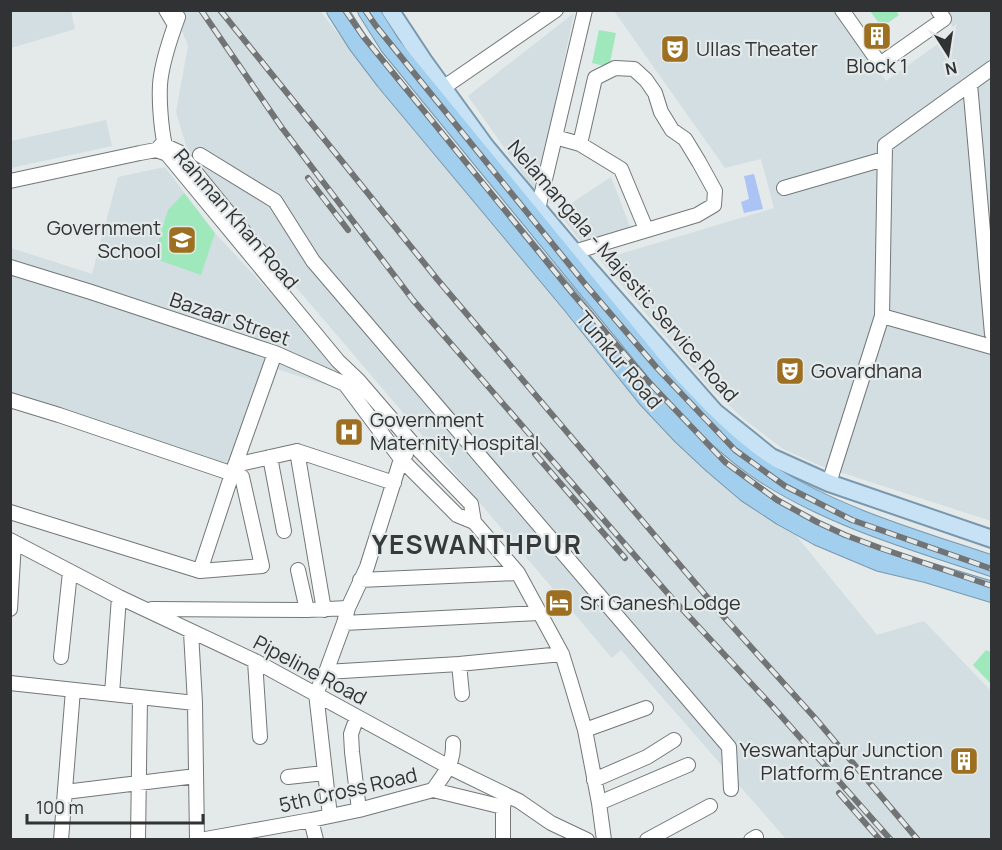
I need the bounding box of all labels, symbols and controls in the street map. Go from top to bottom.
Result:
building icon: Block 1 [861,20,893,52]
north arrow [918,24,978,84]
theatre icon: Ullas Theater [659,33,691,65]
place label: Ullas Theater [696,35,818,62]
place label: Block 1 [846,52,908,79]
text: N [943,57,959,81]
street label: Nelamangala - Majestic Service Road [502,134,745,407]
street label: Rahman Khan Road [168,143,305,295]
place label: Government School [47,214,161,264]
school or university icon: Government School [166,224,198,256]
street label: Bazaar Street [166,285,294,352]
street label: Tumkur Road [570,305,668,414]
theatre icon: Govardhana [774,355,806,387]
place label: Govardhana [811,357,922,384]
place label: Government Maternity Hospital [370,406,539,456]
hospital icon: Government Maternity Hospital [333,416,365,448]
district label: YESWANTHPUR [372,526,582,562]
hotel icon: Sri Ganesh Lodge [543,587,575,619]
place label: Sri Ganesh Lodge [580,589,741,616]
street label: Pipeline Road [249,628,372,711]
place label: Yeswantapur Junction Platform 6 Entrance [739,736,943,786]
building icon: Yeswantapur Junction Platform 6 Entrance [948,745,980,777]
street label: 5th Cross Road [276,761,420,819]
scale bar [27,787,202,825]
text: 100 m [36,795,84,819]

